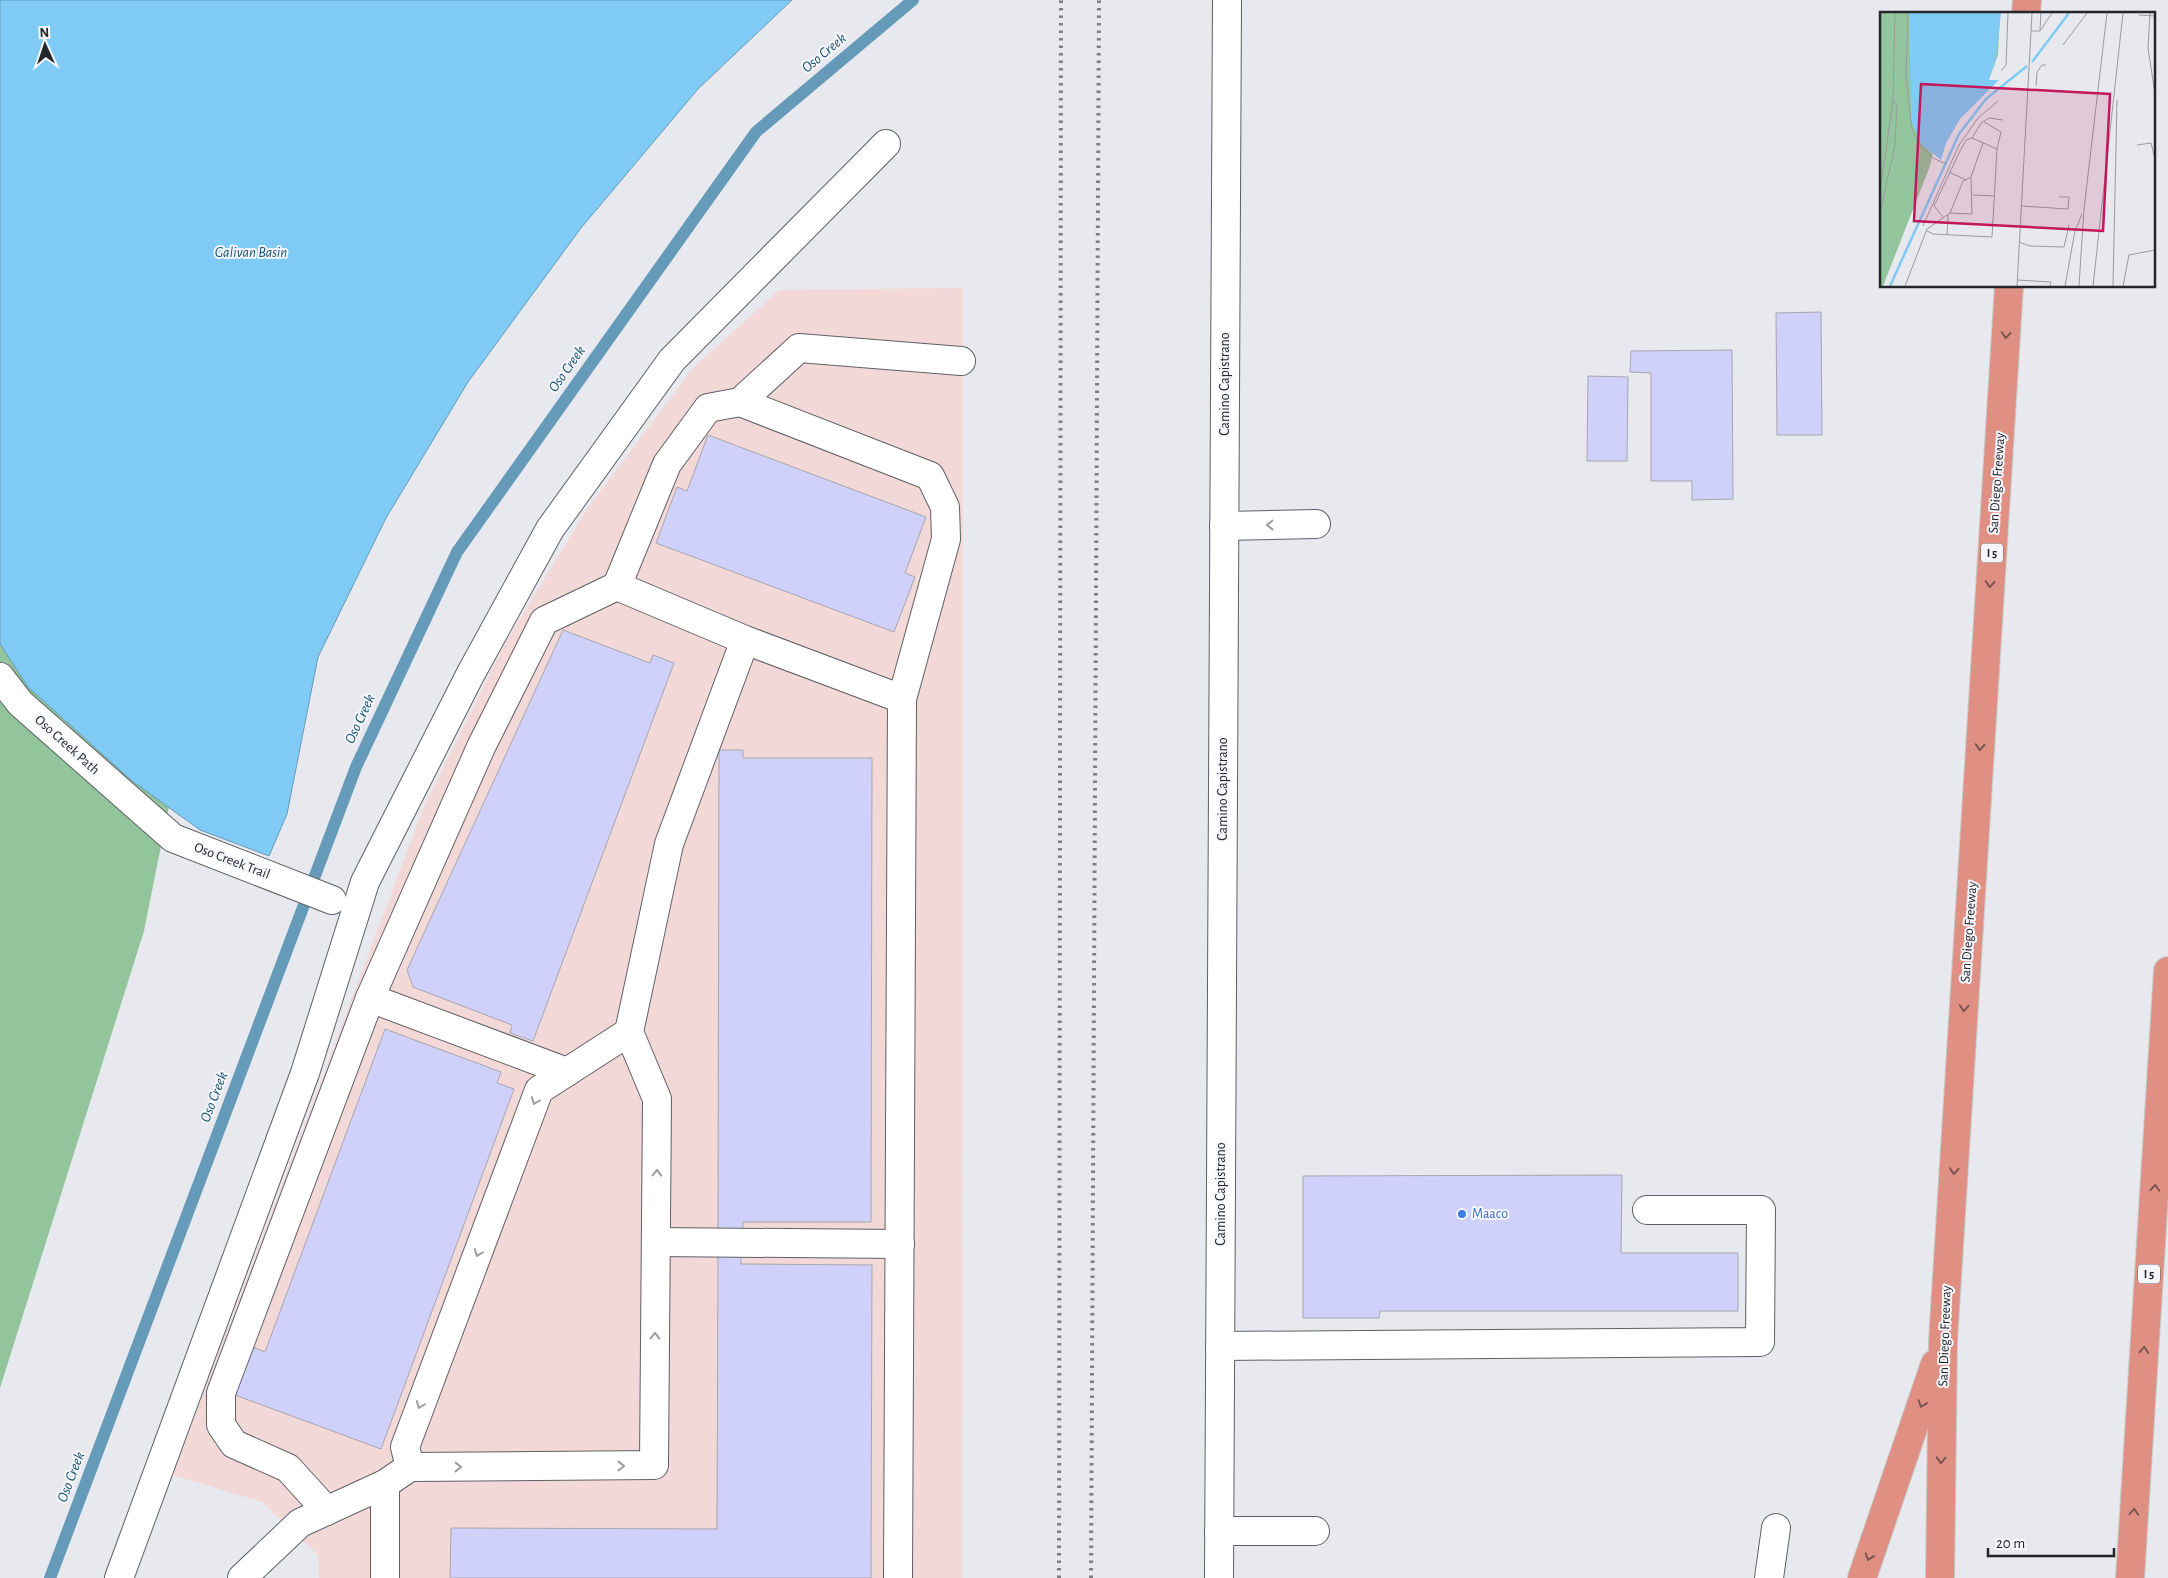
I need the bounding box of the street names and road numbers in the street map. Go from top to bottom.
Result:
street label: Camino Capistrano [1218,332,1232,436]
street label: San Diego Freeway [1986,432,2008,534]
road number: I 5 [1981,544,2003,562]
street label: Oso Creek Path [32,713,102,777]
street label: Camino Capistrano [1216,737,1230,841]
street label: Oso Creek Trail [192,840,272,882]
street label: San Diego Freeway [1958,881,1980,983]
street label: Camino Capistrano [1214,1142,1228,1246]
road number: I 5 [2138,1264,2160,1284]
street label: San Diego Freeway [1936,1285,1954,1387]

